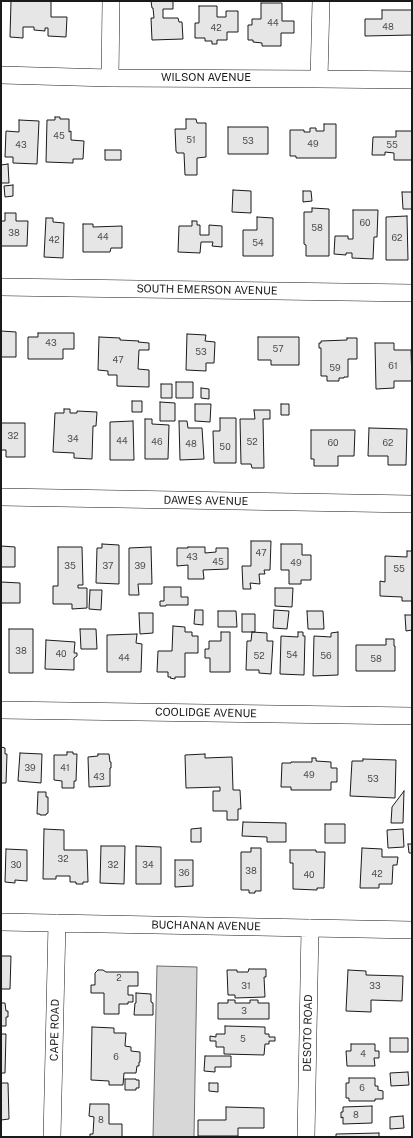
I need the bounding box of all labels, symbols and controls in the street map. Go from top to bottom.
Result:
house number: 44 [267,18,279,28]
house number: 48 [382,22,394,32]
house number: 42 [210,23,222,33]
street label: WILSON AVENUE [161,71,251,85]
house number: 45 [53,131,65,141]
house number: 51 [186,135,196,145]
house number: 53 [242,136,254,146]
house number: 49 [307,139,319,149]
house number: 43 [15,140,27,150]
house number: 55 [386,140,398,150]
house number: 60 [359,218,371,228]
house number: 58 [311,223,323,233]
house number: 38 [8,228,20,238]
house number: 44 [97,232,109,242]
house number: 62 [392,233,402,243]
house number: 42 [48,235,60,245]
house number: 54 [252,238,264,248]
street label: SOUTH EMERSON AVENUE [136,282,278,298]
house number: 43 [45,338,57,348]
house number: 57 [272,344,284,354]
house number: 53 [195,347,207,357]
house number: 47 [112,355,124,365]
house number: 61 [388,361,398,371]
house number: 59 [329,363,341,373]
house number: 32 [7,431,19,441]
house number: 34 [67,434,79,444]
house number: 44 [116,436,128,446]
house number: 46 [151,437,163,447]
house number: 52 [246,437,258,447]
house number: 60 [327,438,339,448]
house number: 62 [383,438,393,448]
house number: 48 [185,439,197,449]
house number: 50 [219,442,231,452]
street label: DAWES AVENUE [163,494,249,508]
house number: 47 [255,548,267,558]
house number: 43 [186,552,198,562]
house number: 45 [212,557,224,567]
house number: 49 [290,558,302,568]
house number: 35 [64,561,76,571]
house number: 37 [103,561,113,571]
house number: 39 [134,561,146,571]
house number: 55 [393,564,405,574]
house number: 38 [15,646,27,656]
house number: 40 [55,649,67,659]
house number: 54 [286,650,298,660]
house number: 52 [253,651,265,661]
house number: 56 [320,651,332,661]
house number: 44 [118,653,130,663]
house number: 58 [370,654,382,664]
street label: COOLIDGE AVENUE [155,706,257,720]
house number: 39 [24,763,36,773]
house number: 41 [60,763,70,773]
house number: 49 [303,770,315,780]
house number: 43 [93,772,105,782]
house number: 53 [367,774,379,784]
house number: 32 [57,854,69,864]
house number: 30 [10,860,22,870]
house number: 32 [107,860,119,870]
house number: 34 [142,860,154,870]
house number: 38 [245,866,257,876]
house number: 36 [178,868,190,878]
house number: 42 [371,869,383,879]
house number: 40 [303,870,315,880]
street label: BUCHANAN AVENUE [151,918,261,934]
house number: 2 [116,973,122,983]
house number: 31 [241,981,251,991]
house number: 33 [369,981,381,991]
street label: DESOTO ROAD [301,994,315,1072]
street label: CAPE ROAD [48,999,62,1061]
house number: 3 [241,1006,247,1016]
house number: 5 [240,1034,246,1044]
house number: 4 [360,1049,366,1059]
house number: 6 [113,1052,119,1062]
house number: 6 [359,1083,365,1093]
house number: 8 [353,1110,359,1120]
house number: 8 [98,1115,104,1125]

